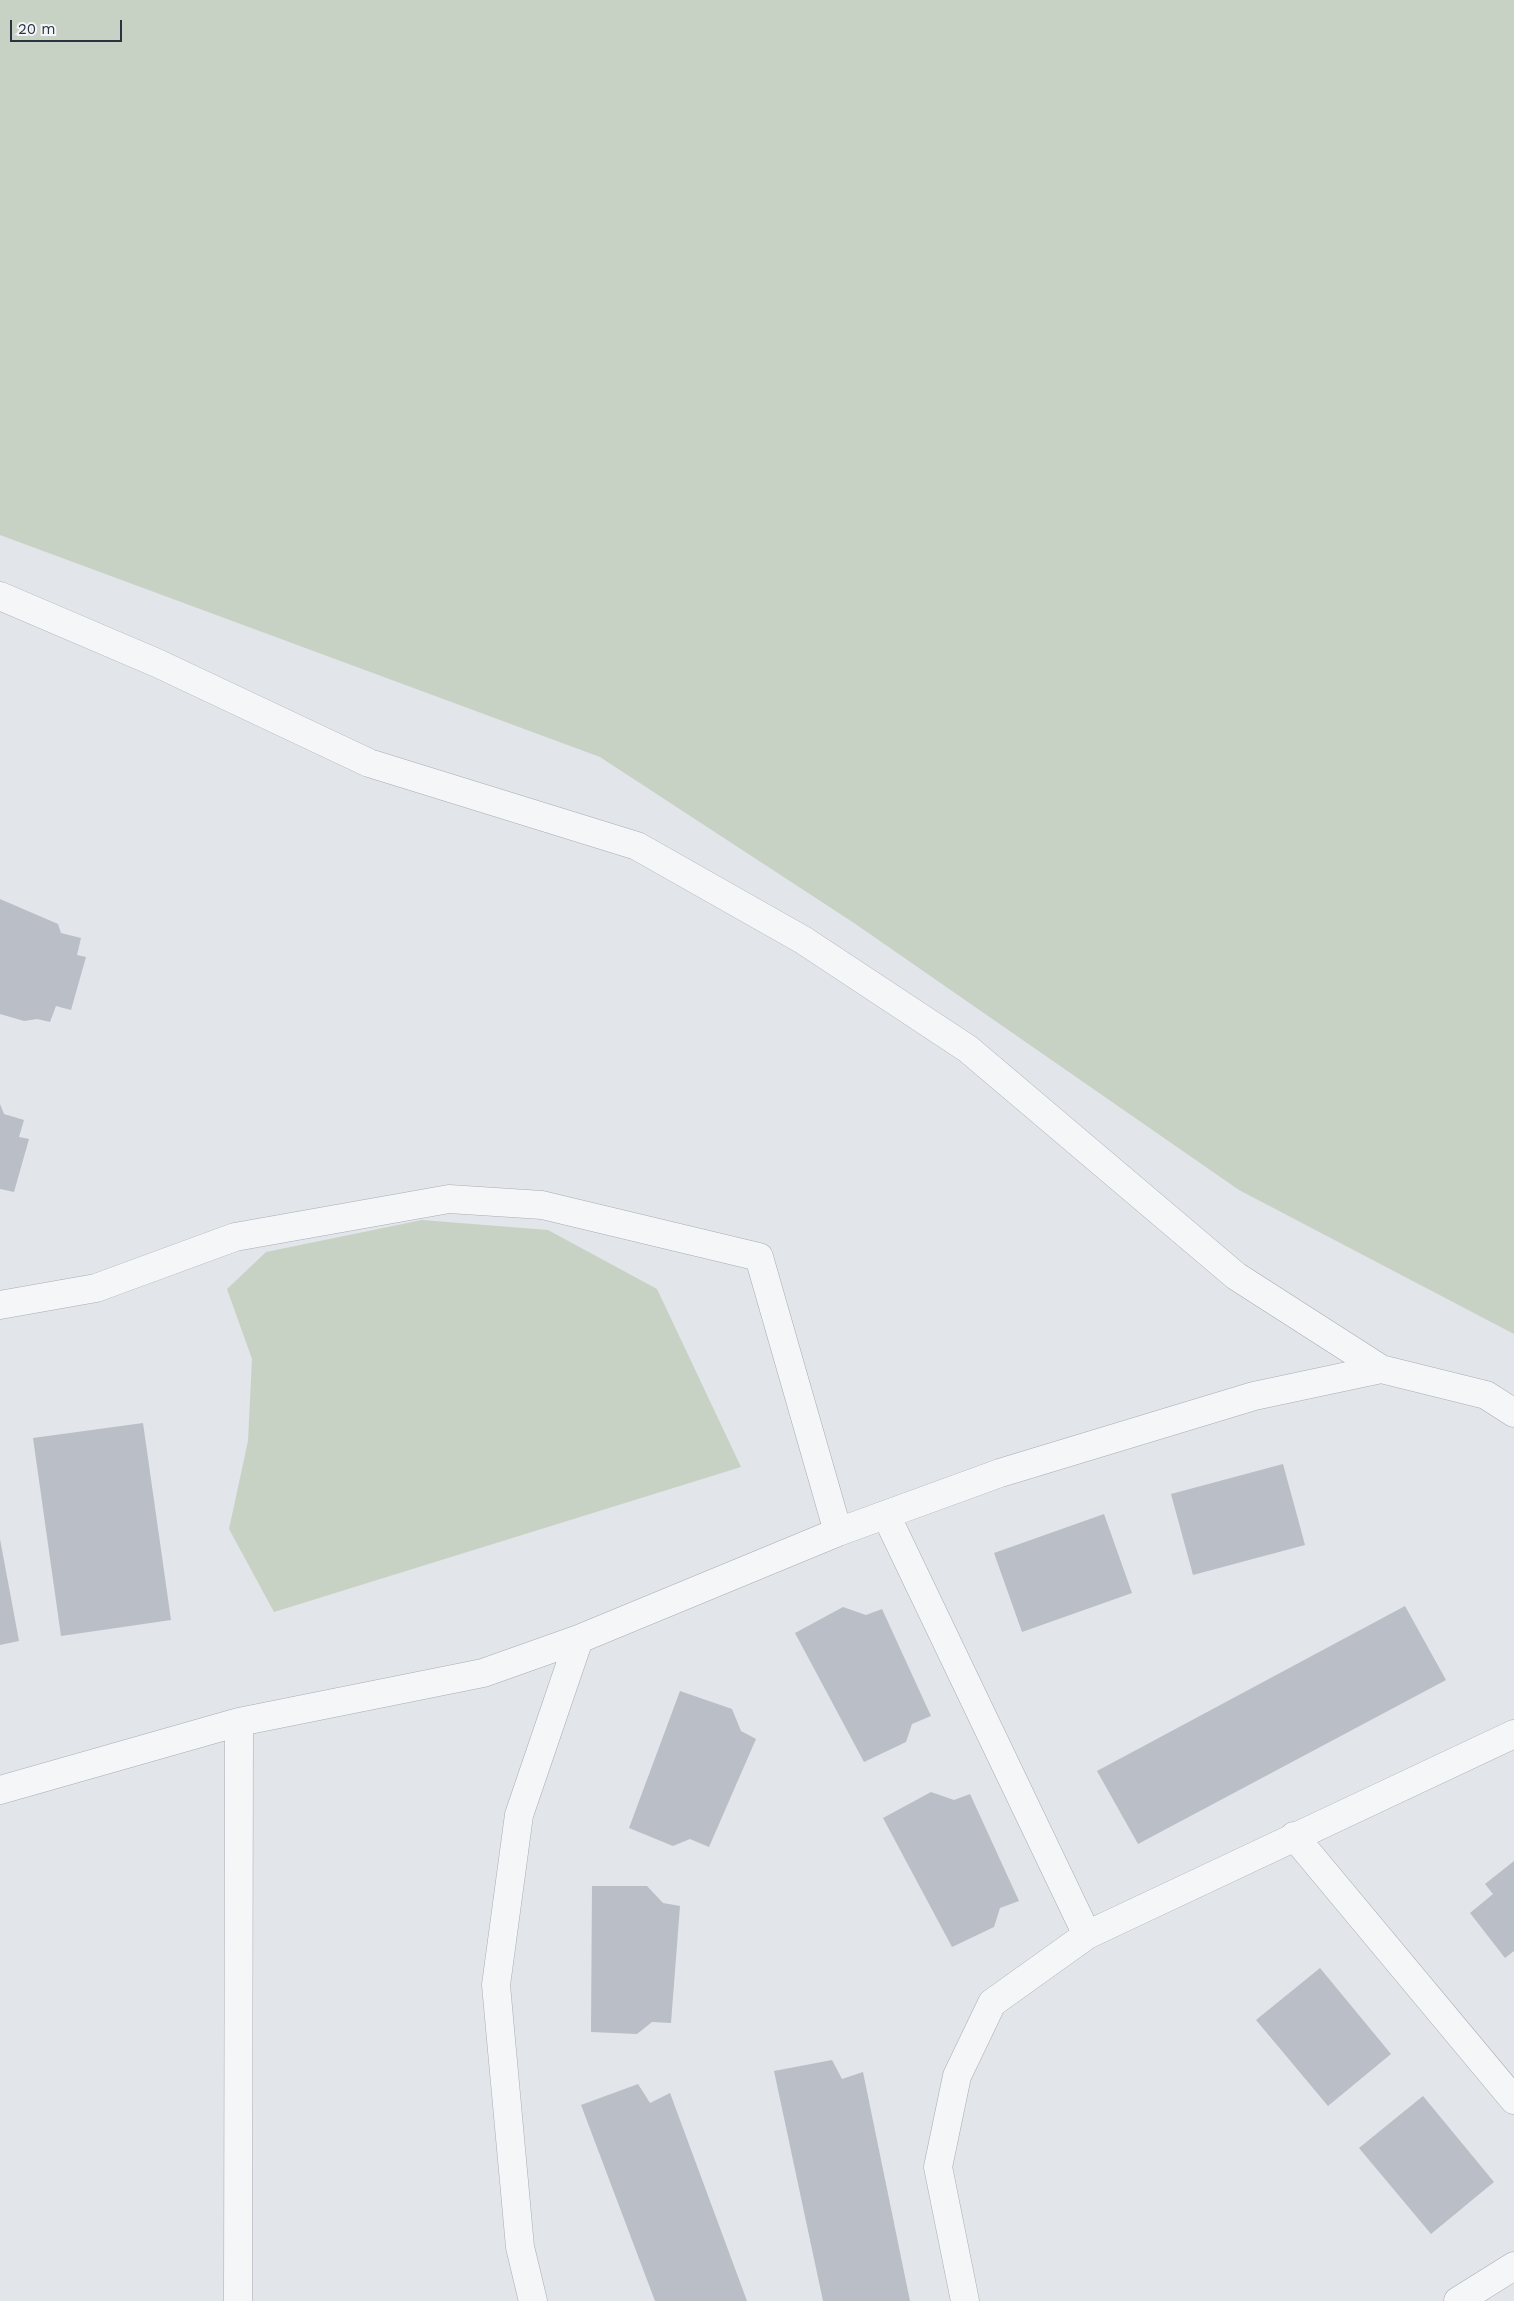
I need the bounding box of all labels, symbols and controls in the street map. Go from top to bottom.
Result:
scale bar [12,10,125,42]
text: 20 m [18,20,56,38]

